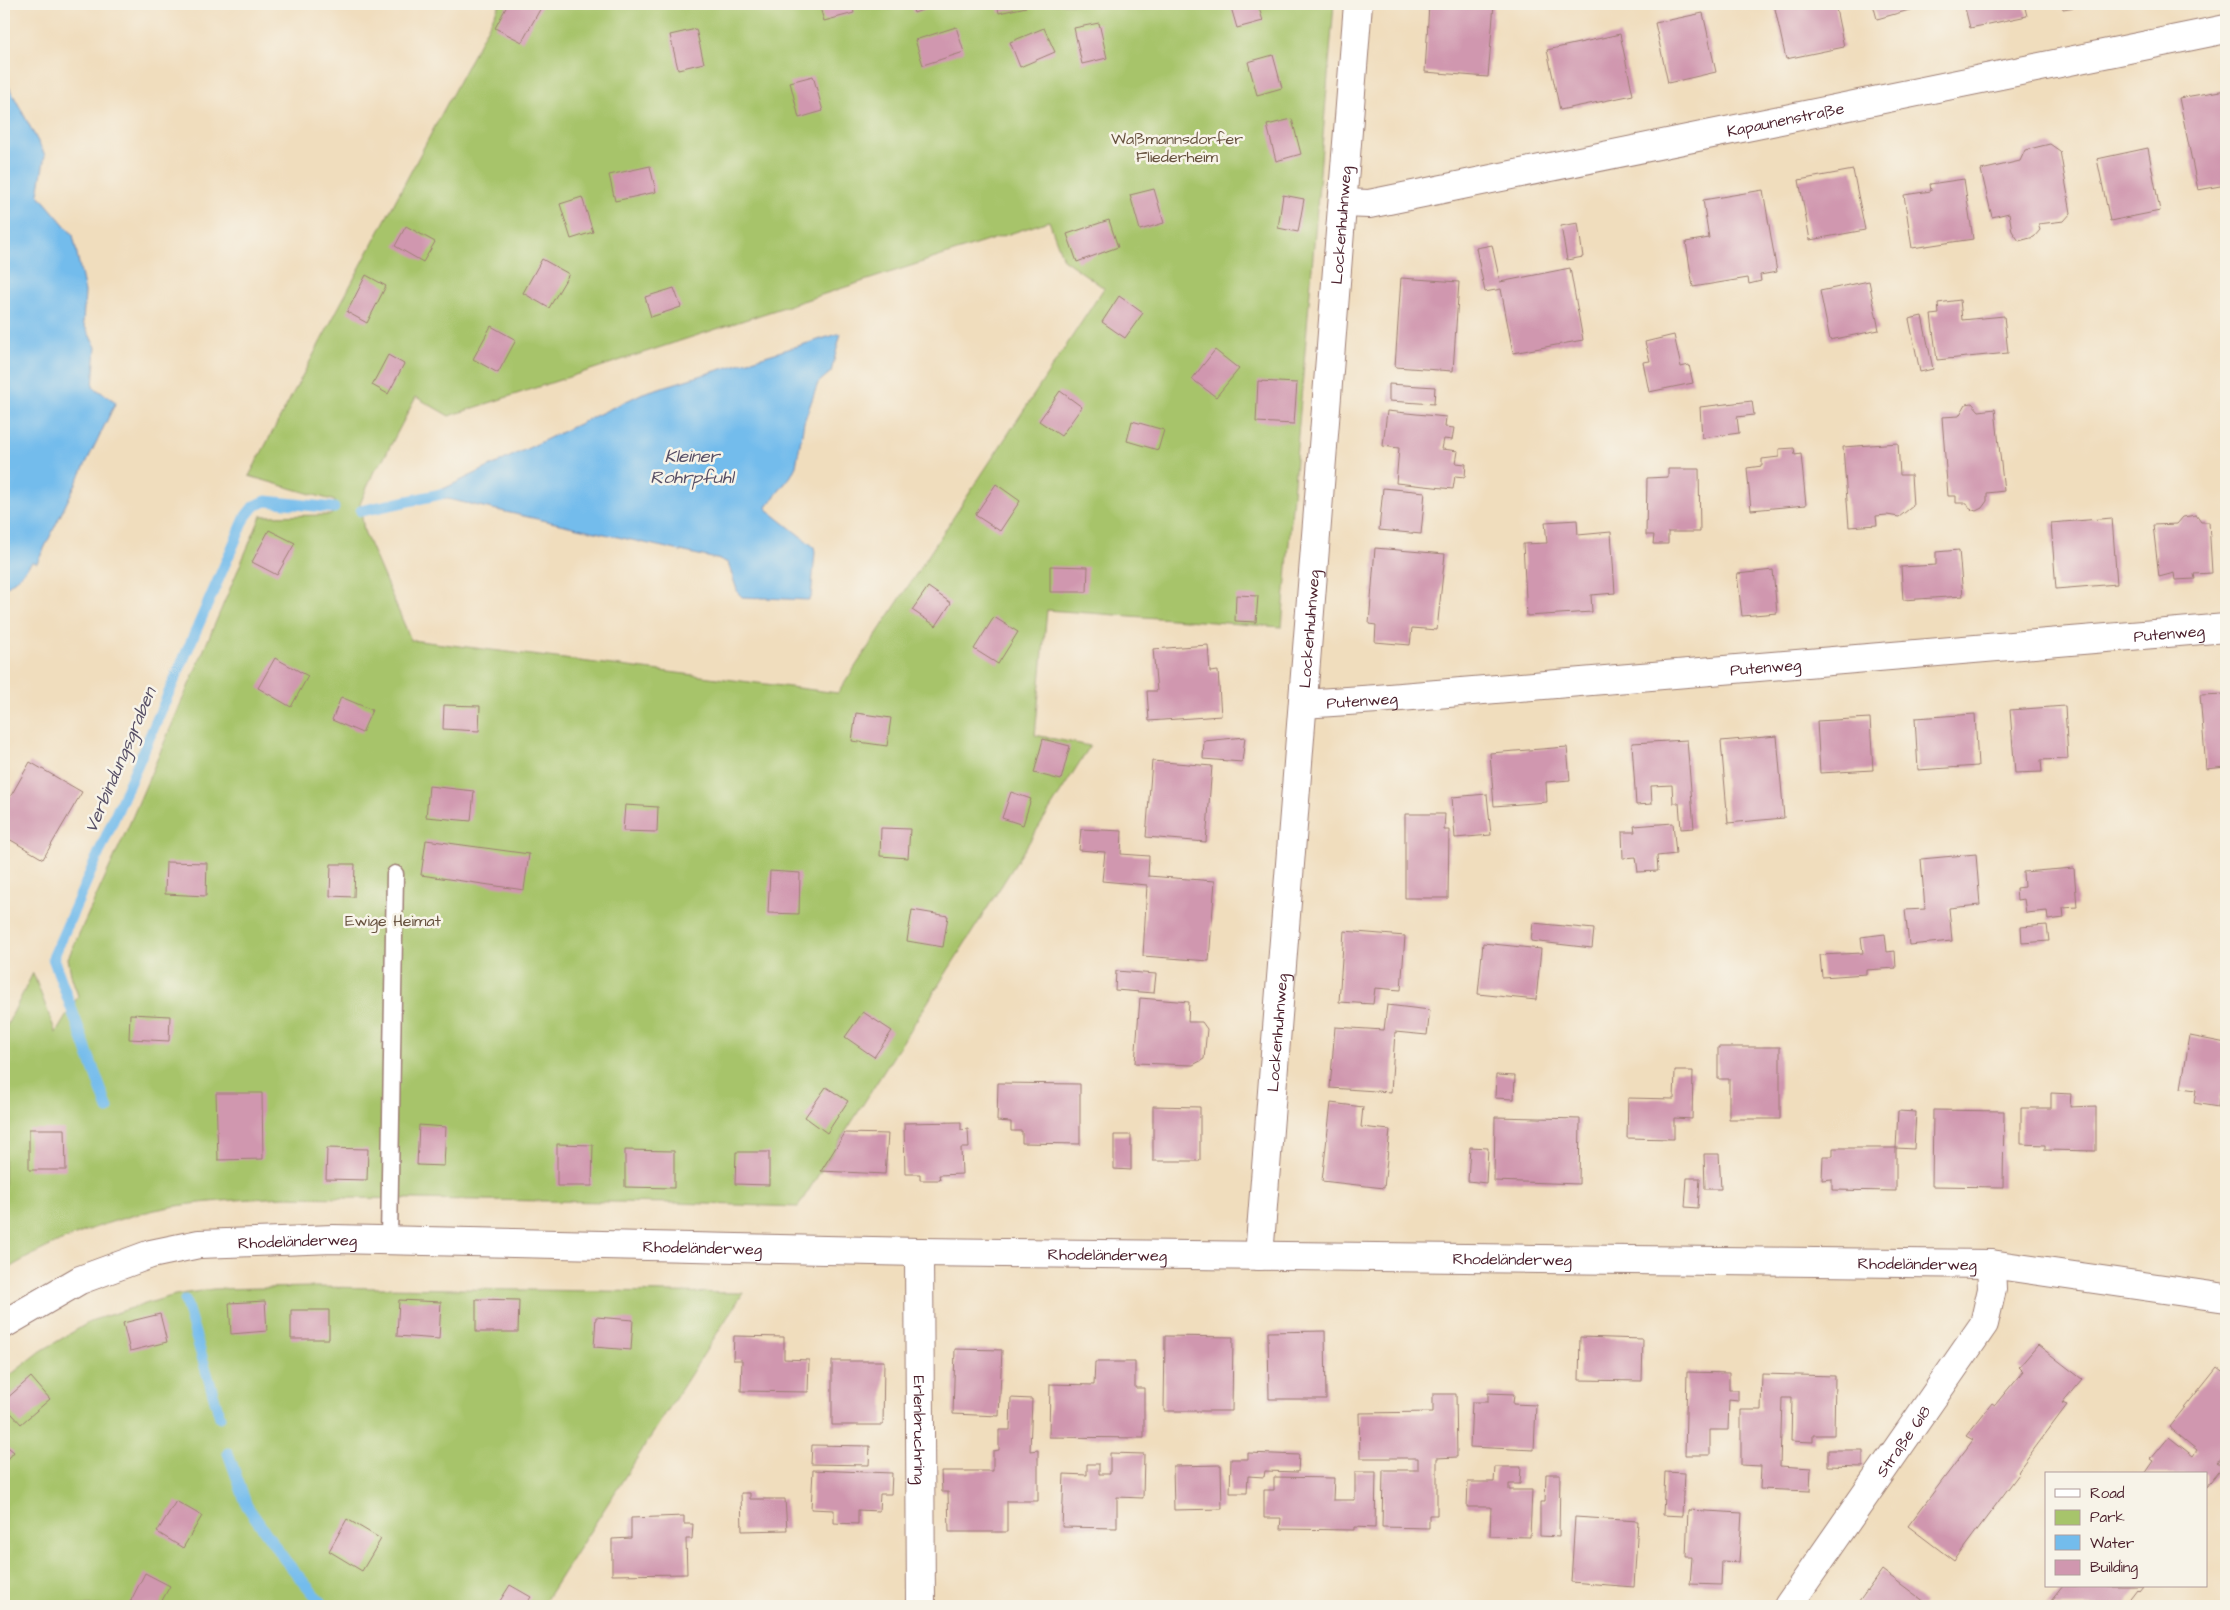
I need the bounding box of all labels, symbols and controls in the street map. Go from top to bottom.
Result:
street label: Kapaunenstraße [1725,97,1846,143]
park label: Waßmannsdorfer Fliederheim [1111,128,1243,168]
street label: Lockenhuhnweg [1326,165,1358,285]
water label: Kleiner Rohrpfuhl [650,444,736,490]
street label: Lockenhuhnweg [1294,569,1326,689]
street label: Putenweg [2133,620,2206,648]
street label: Putenweg [1729,654,1802,681]
water label: Verbindungsgraben [79,682,164,837]
street label: Putenweg [1326,687,1398,714]
park label: Ewige Heimat [345,910,442,933]
street label: Lockenhuhnweg [1262,973,1294,1093]
street label: Rhodeländerweg [237,1229,357,1255]
street label: Rhodeländerweg [642,1236,762,1262]
street label: Rhodeländerweg [1047,1243,1167,1268]
street label: Rhodeländerweg [1452,1248,1572,1272]
street label: Rhodeländerweg [1857,1253,1977,1277]
street label: Erlenbruchring [907,1375,930,1485]
street label: Straße 618 [1871,1401,1936,1482]
legend [2045,1472,2208,1588]
text: Road [2090,1483,2125,1504]
text: Park [2090,1507,2125,1528]
text: Water [2090,1533,2134,1554]
text: Building [2090,1557,2138,1579]

